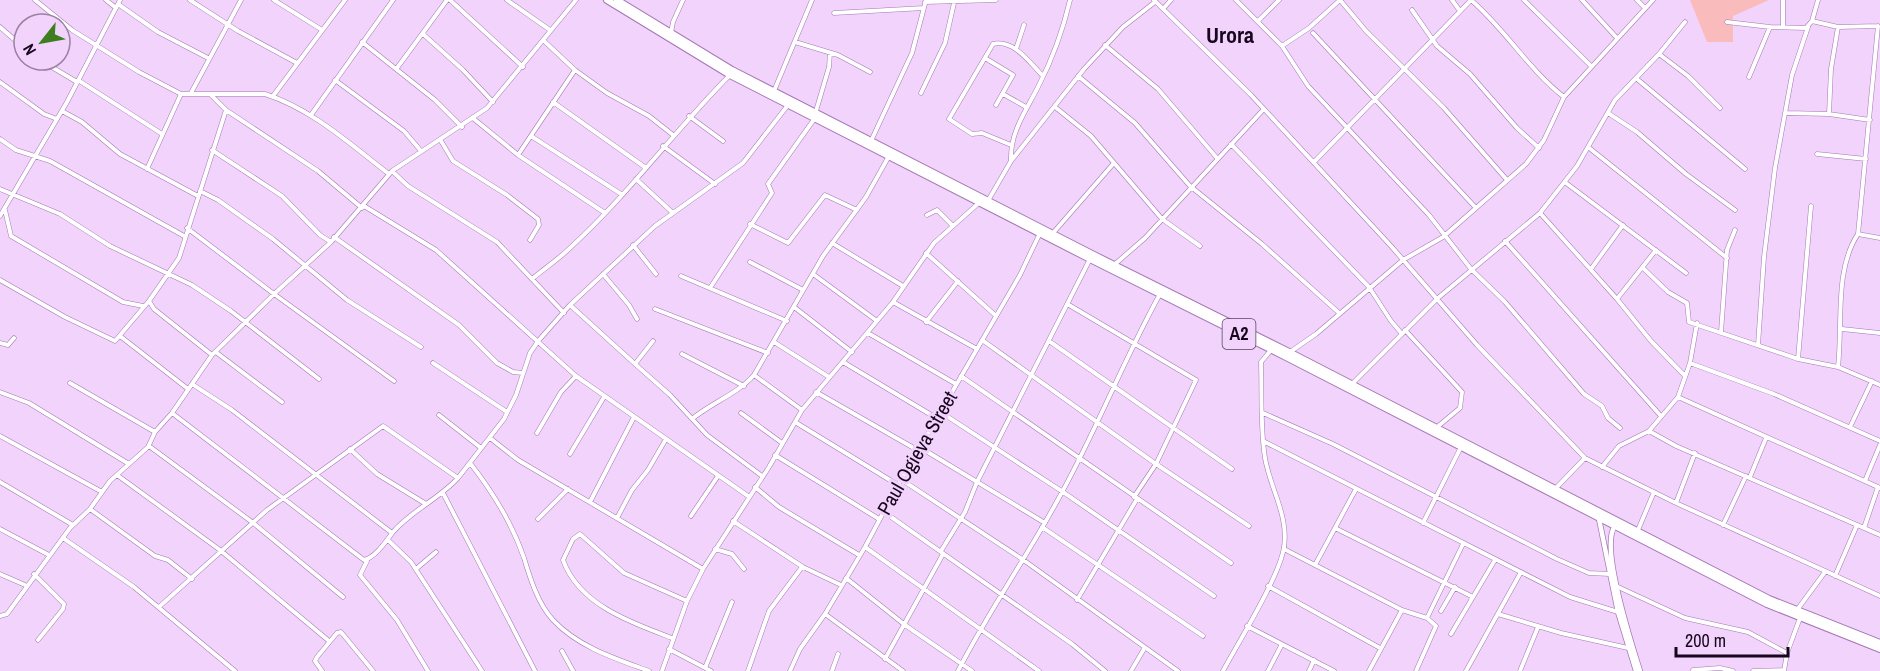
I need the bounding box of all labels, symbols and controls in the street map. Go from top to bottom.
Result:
north arrow [12,12,72,72]
district label: Urora [1206,20,1254,50]
text: N [17,40,41,59]
road number: A2 [1222,319,1256,349]
street label: Paul Ogieva Street [870,386,963,520]
scale bar [1676,620,1788,658]
text: 200 m [1685,628,1726,653]

